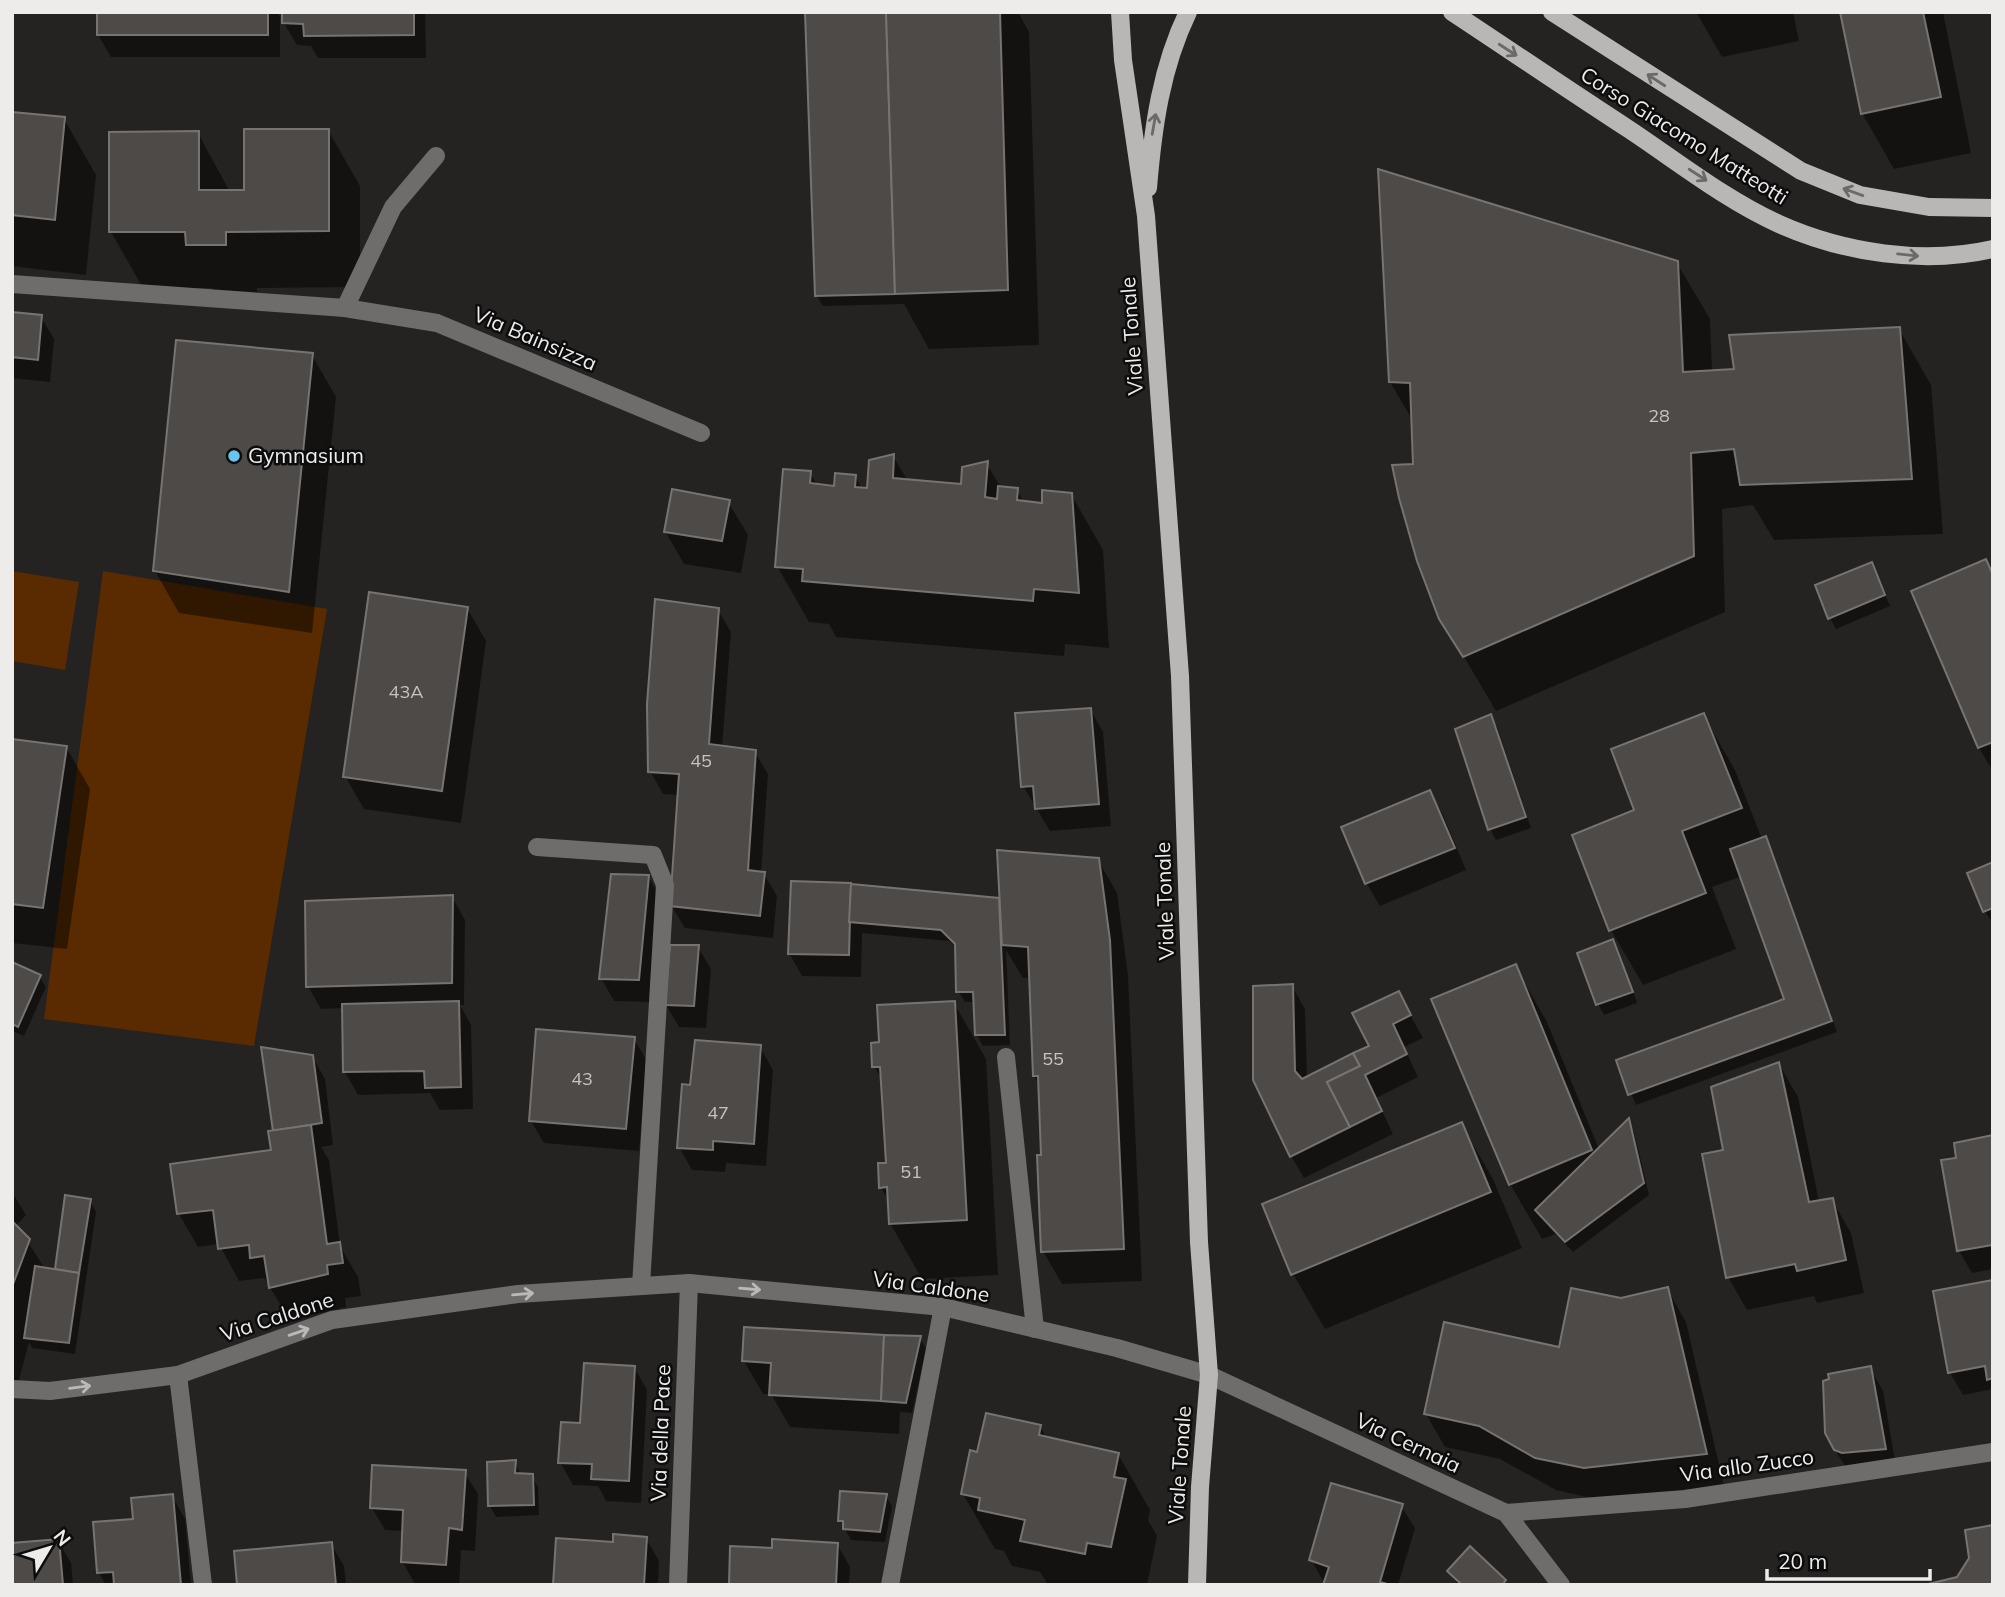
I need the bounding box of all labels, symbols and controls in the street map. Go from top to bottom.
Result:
one-way arrow [1498,43,1518,57]
street label: Corso Giacomo Matteotti [1576,61,1793,210]
one-way arrow [1646,72,1666,86]
one-way arrow [1148,113,1162,136]
one-way arrow [1688,168,1708,182]
one-way arrow [1842,184,1864,197]
one-way arrow [1896,249,1919,262]
street label: Viale Tonale [1114,276,1148,396]
street label: Via Bainsizza [470,300,601,376]
house number: 28 [1648,404,1670,427]
place label: Gymnasium [248,442,364,468]
marker: Gymnasium [226,448,242,464]
house number: 43A [389,680,423,703]
house number: 45 [690,749,712,772]
street label: Viale Tonale [1149,841,1179,961]
house number: 55 [1042,1047,1064,1070]
house number: 43 [571,1067,593,1090]
house number: 47 [707,1101,729,1124]
house number: 51 [900,1160,922,1183]
street label: Via Caldone [871,1265,991,1307]
one-way arrow [738,1283,761,1296]
street label: Via Caldone [217,1286,337,1347]
one-way arrow [511,1287,534,1300]
one-way arrow [288,1325,310,1337]
street label: Via della Pace [645,1364,675,1502]
one-way arrow [68,1381,91,1394]
street label: Viale Tonale [1162,1405,1196,1525]
street label: Via Cernaia [1352,1406,1465,1478]
street label: Via allo Zucco [1678,1443,1815,1487]
north arrow [14,1513,84,1583]
text: N [49,1524,76,1551]
scale bar [1767,1538,1930,1582]
text: 20 m [1778,1548,1827,1574]

